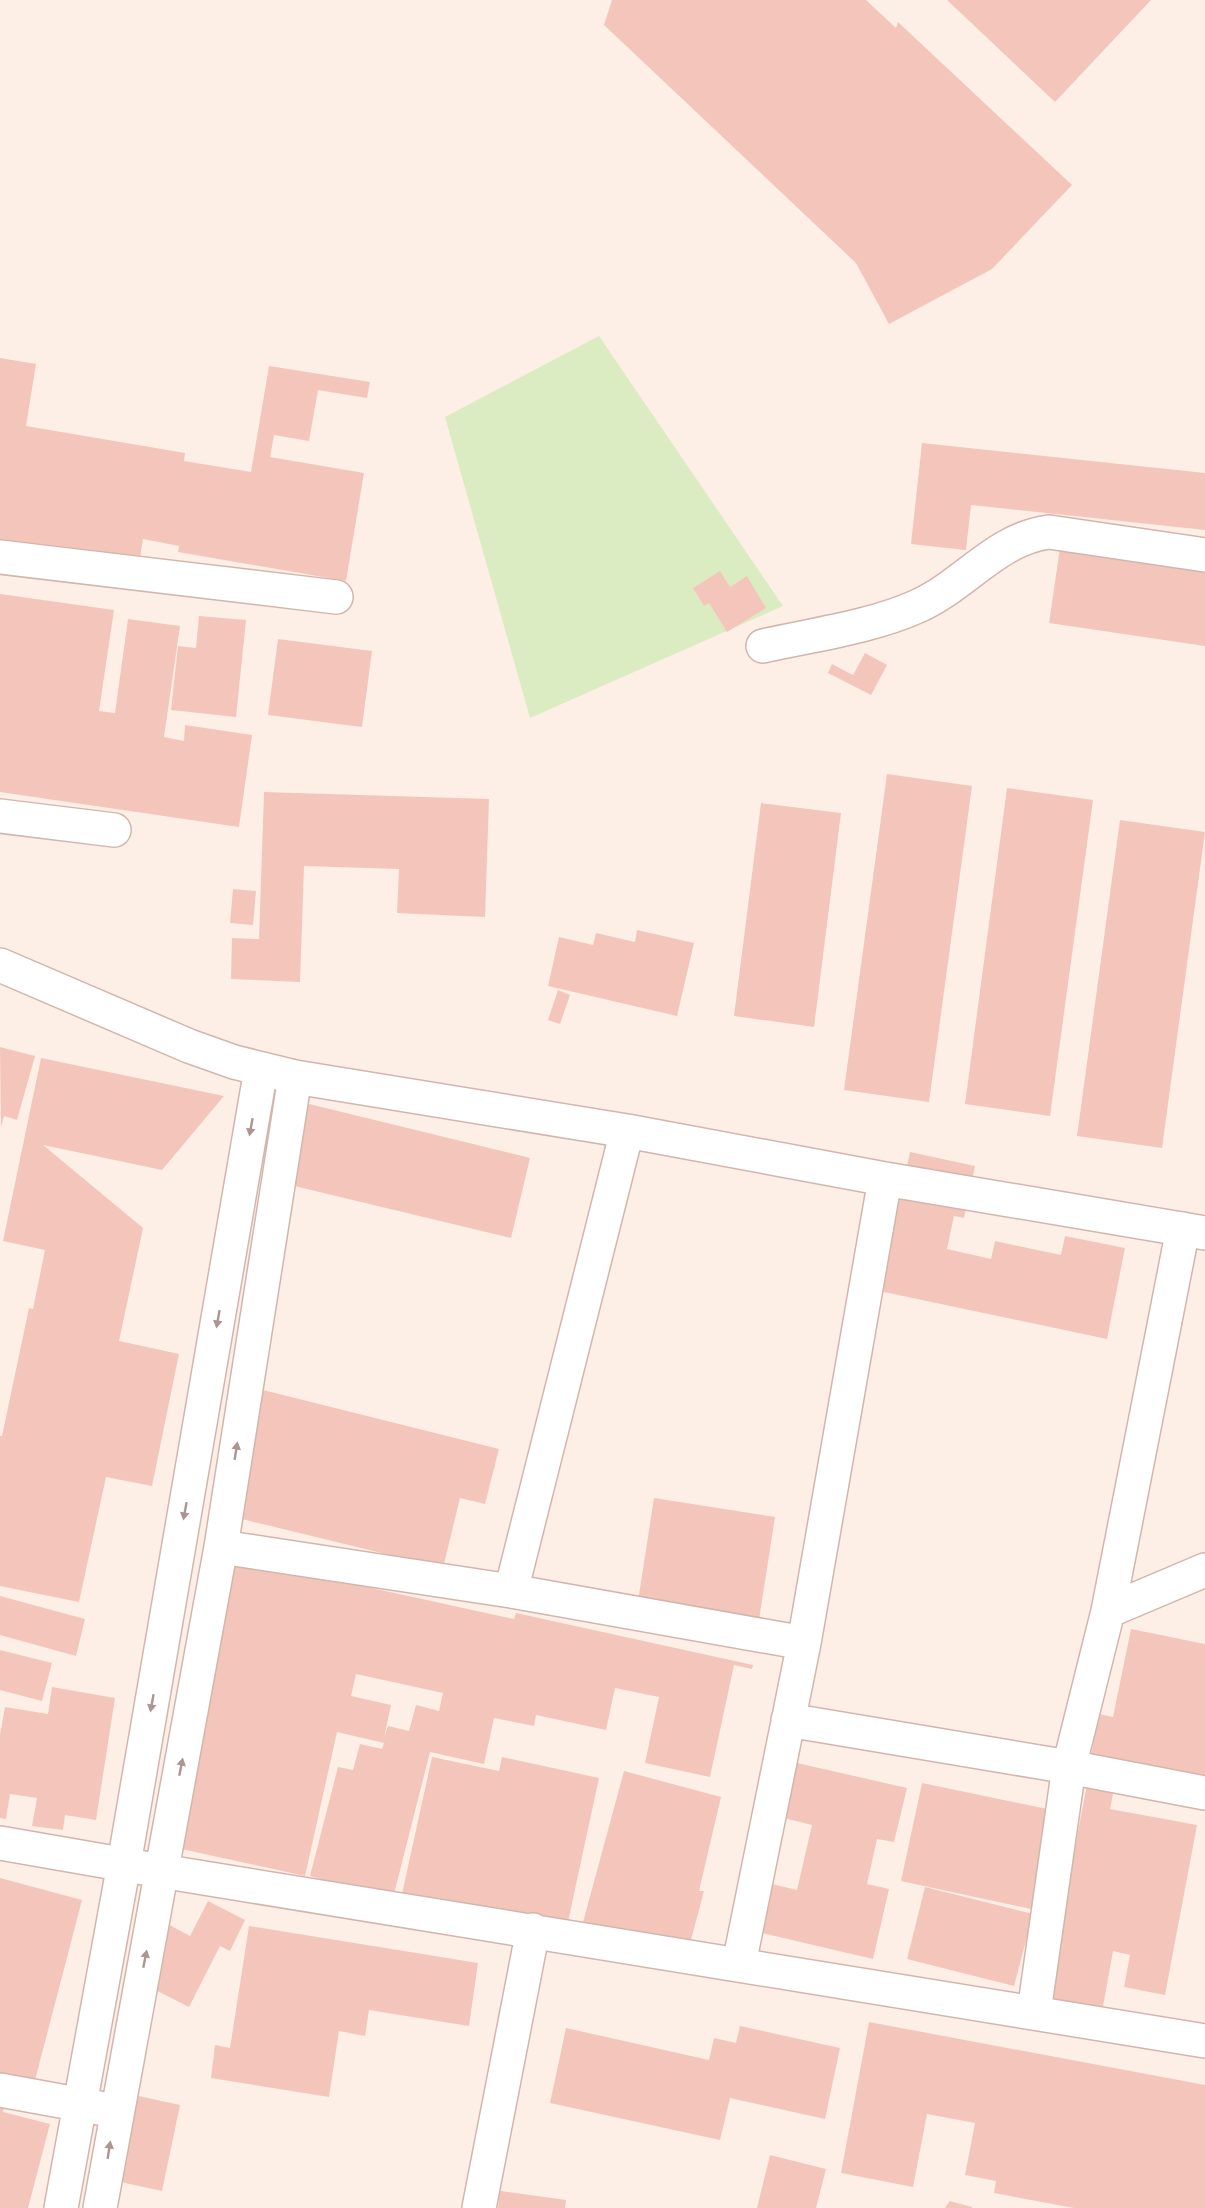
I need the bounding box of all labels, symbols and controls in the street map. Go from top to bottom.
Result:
one-way arrow [247,1117,256,1136]
one-way arrow [213,1309,222,1328]
one-way arrow [232,1441,241,1460]
one-way arrow [180,1502,189,1521]
one-way arrow [147,1694,156,1713]
one-way arrow [176,1757,185,1776]
one-way arrow [141,1949,150,1968]
one-way arrow [105,2141,114,2160]

